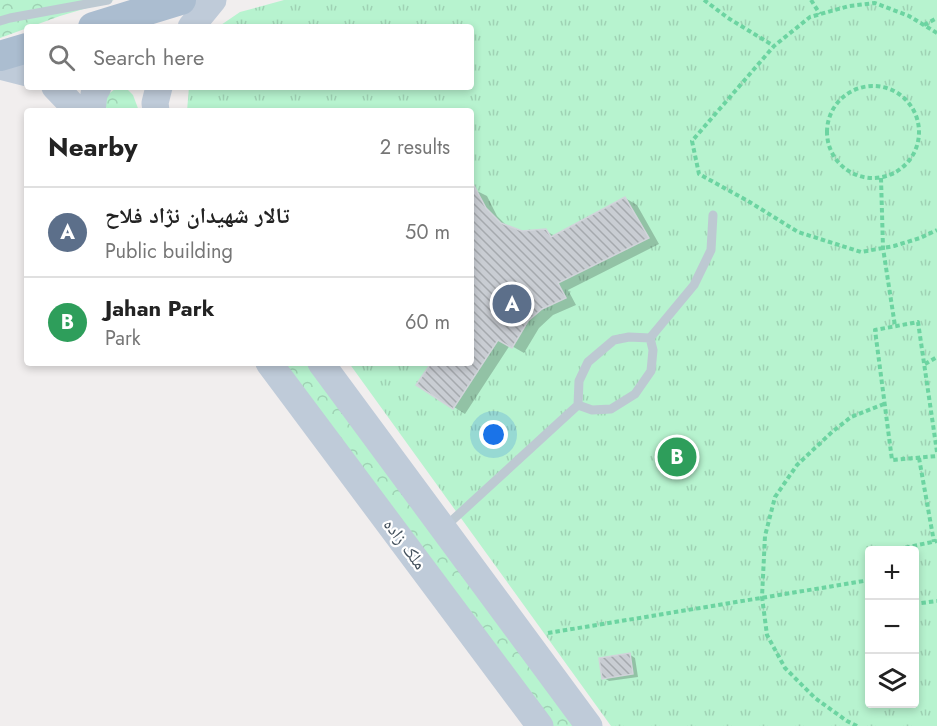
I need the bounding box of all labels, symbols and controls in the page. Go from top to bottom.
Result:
search box [24,24,474,90]
icon: search [45,41,78,74]
text: Search here [93,41,204,73]
text: Nearby [48,128,137,166]
text: 2 results [380,133,450,162]
text: تالار شهیدان نژاد فلاح [105,199,290,231]
text: A [60,218,75,247]
text: 50 m [405,218,450,247]
text: Public building [105,237,233,266]
pin: A [492,282,532,326]
text: Jahan Park [105,292,214,324]
text: B [61,308,74,337]
text: 60 m [405,308,450,337]
text: Park [105,324,141,353]
your location [479,420,508,449]
pin: B [658,434,696,480]
street label: ملک زاده [377,513,433,575]
map controls [865,546,919,708]
button: + [865,546,919,600]
button: − [865,600,919,654]
button: layers [865,654,919,708]

